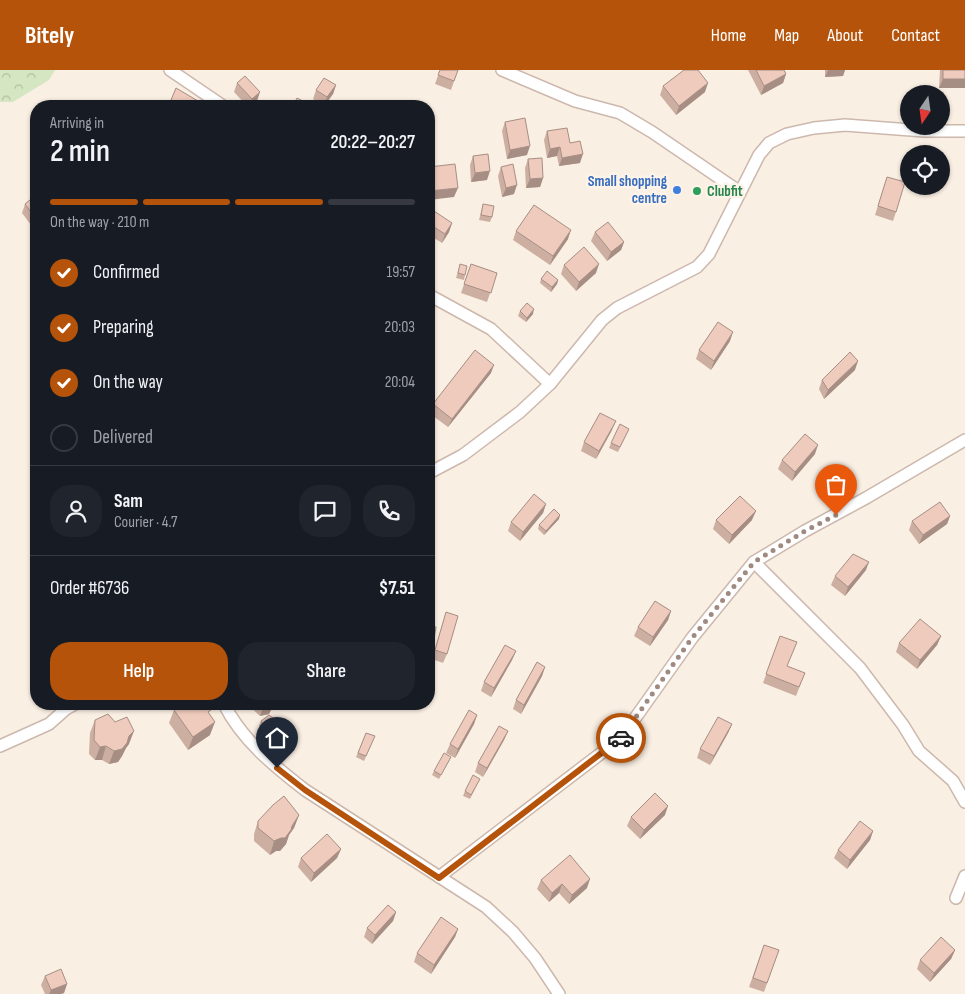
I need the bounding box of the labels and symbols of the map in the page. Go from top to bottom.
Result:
north arrow [900,85,950,135]
place label: Small shopping centre [588,172,668,208]
place label: Clubfit [707,182,743,201]
marker: Small shopping centre [671,184,683,196]
marker: Clubfit [691,185,703,197]
pin [815,464,857,515]
courier [596,713,646,763]
pin [256,717,298,768]

